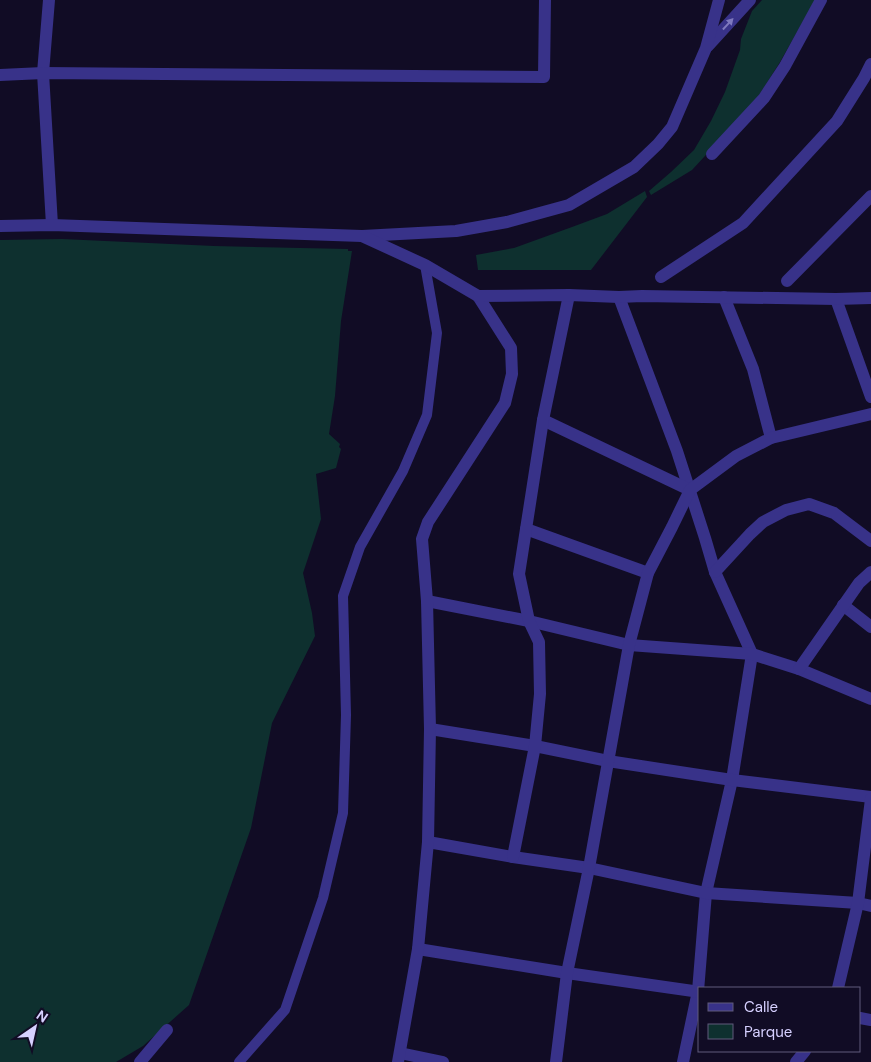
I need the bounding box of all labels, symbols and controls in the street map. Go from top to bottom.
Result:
one-way arrow [722,18,734,30]
legend [698,987,861,1052]
text: Calle [744,997,778,1017]
north arrow [10,1002,60,1052]
text: N [33,1006,52,1027]
text: Parque [744,1022,792,1042]

